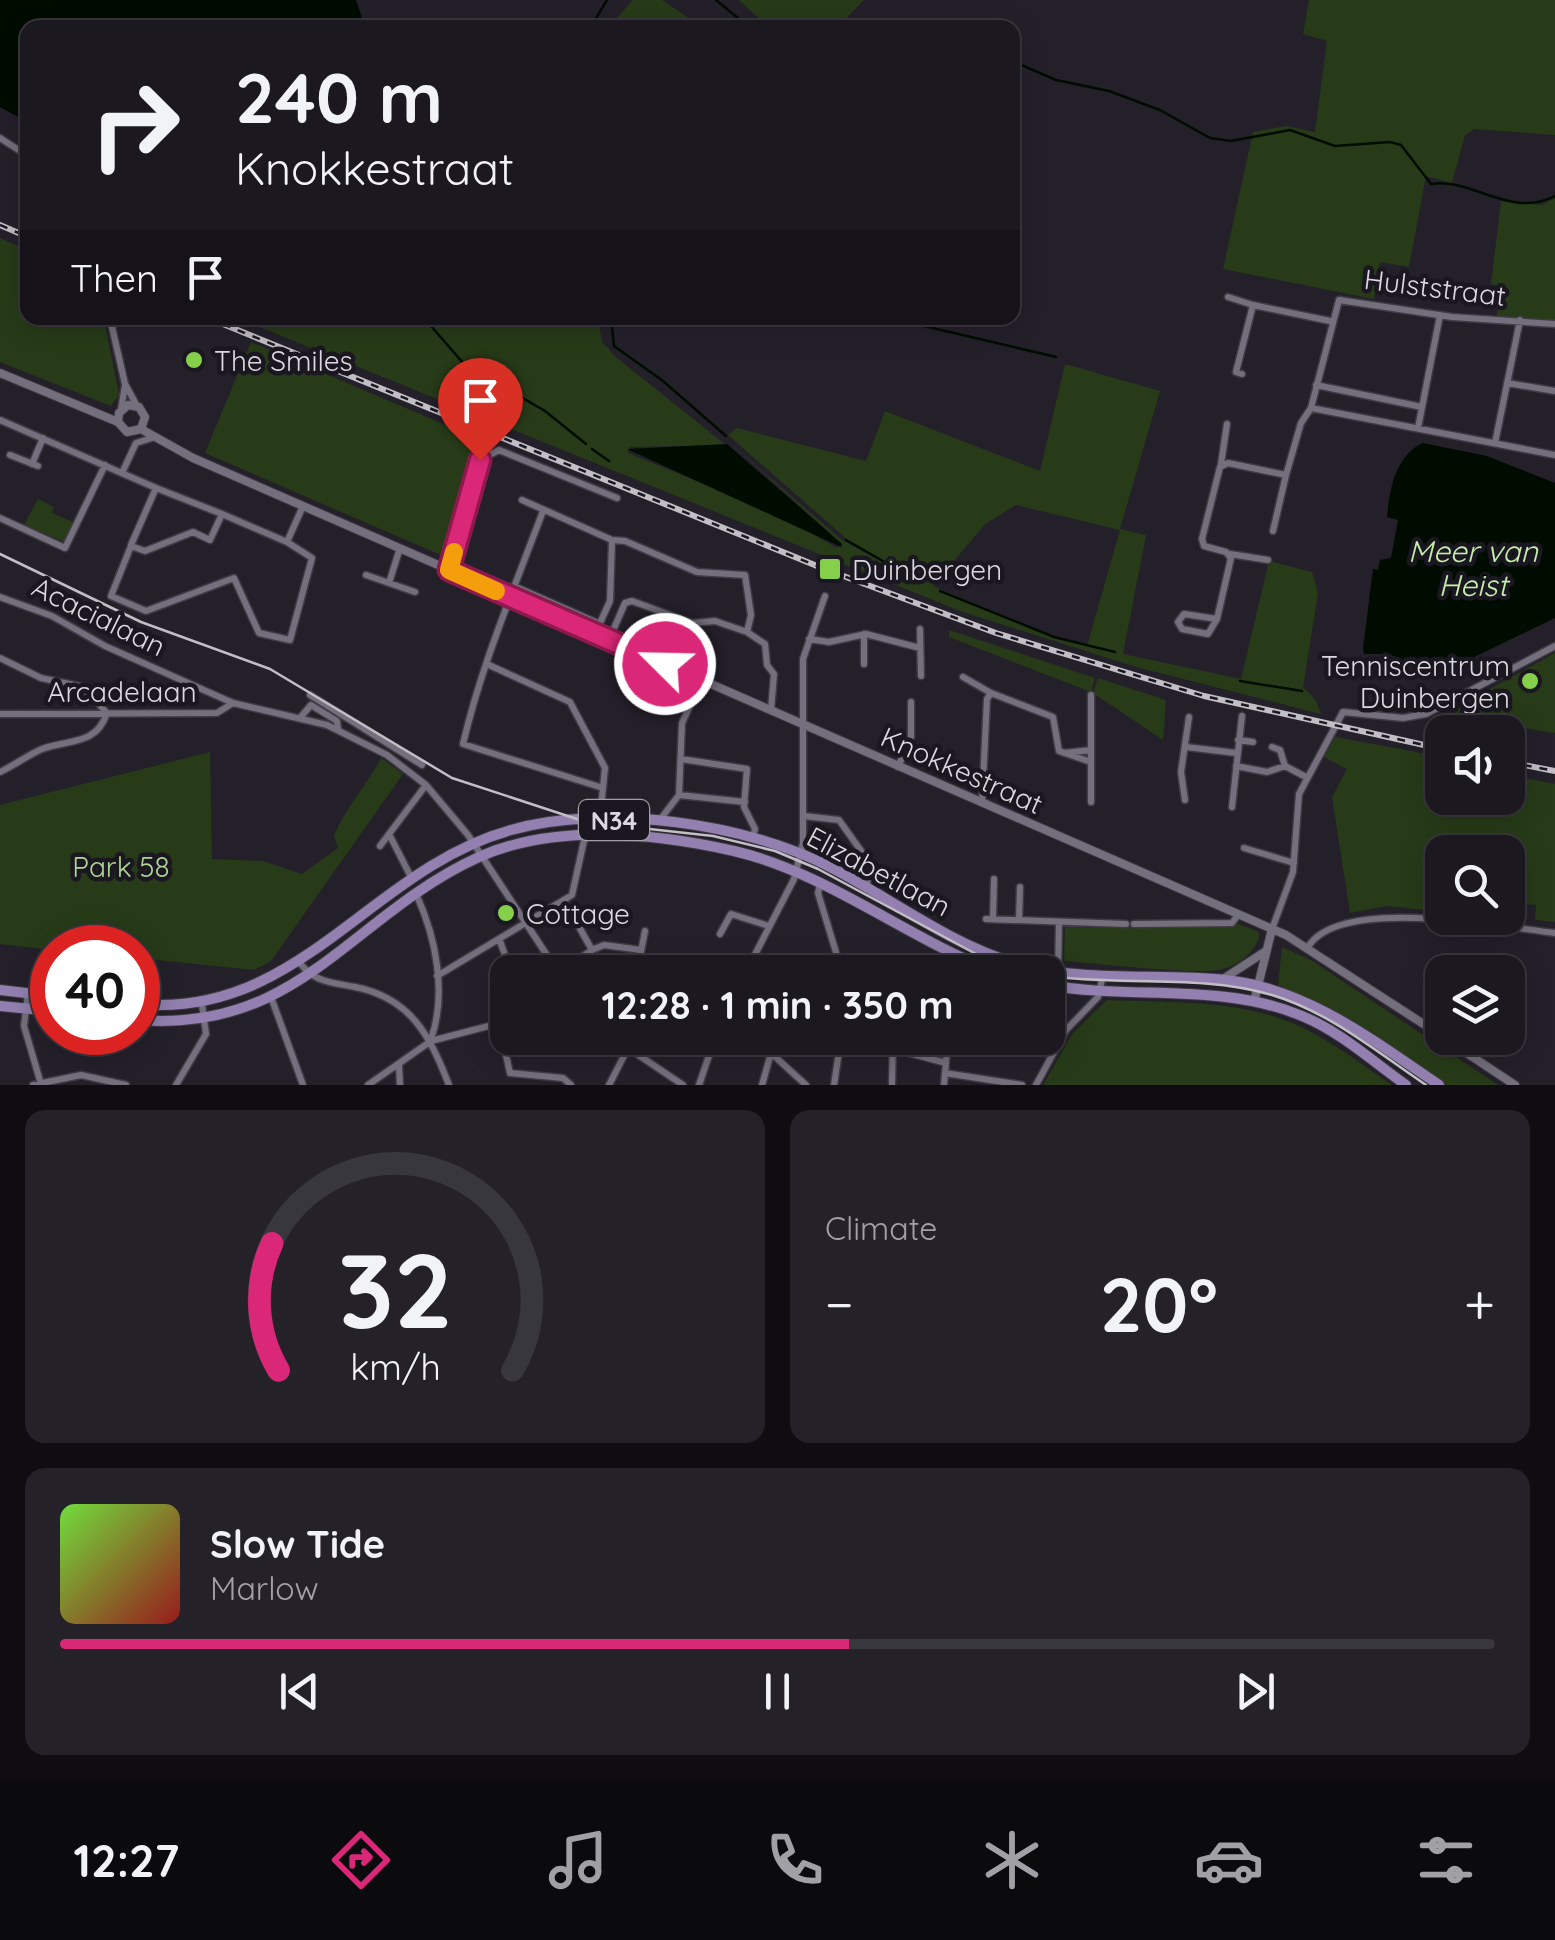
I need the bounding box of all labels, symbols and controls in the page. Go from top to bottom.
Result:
text: 240 m [235,53,443,141]
icon: right [70,60,200,190]
text: Knokkestraat [235,140,514,196]
icon: arrive [178,250,233,305]
text: Then [70,254,158,302]
street label: Hulststraat [1362,261,1508,313]
place label: The Smiles [214,343,353,378]
marker: The Smiles [183,349,205,371]
pin [438,358,523,461]
icon: arrive [453,373,508,428]
water label: Meer van Heist [1408,532,1539,604]
place label: Duinbergen [852,552,1002,587]
marker: Duinbergen [817,556,843,582]
street label: Acacialaan [27,569,171,663]
position arrow [613,612,717,716]
place label: Tenniscentrum Duinbergen [1321,648,1510,715]
marker: Tenniscentrum Duinbergen [1519,670,1541,692]
street label: Arcadelaan [47,674,197,709]
map controls [1425,715,1525,1055]
button: sound [1425,715,1525,815]
street label: Knokkestraat [876,719,1048,821]
road number: N34 [579,800,649,840]
street label: Elizabetlaan [801,818,957,924]
button: search [1425,835,1525,935]
park label: Park 58 [72,849,170,884]
place label: Cottage [526,896,630,931]
marker: Cottage [495,902,517,924]
speed limit sign: 40 [30,925,160,1055]
button: layers [1425,955,1525,1055]
text: 12:28 · 1 min · 350 m [601,981,954,1029]
text: Climate [825,1208,937,1248]
text: 32 [337,1224,453,1354]
text: 20° [1100,1257,1218,1351]
text: − [825,1269,854,1338]
text: + [1464,1269,1495,1338]
text: km/h [350,1344,440,1389]
text: Slow Tide [210,1520,385,1568]
text: Marlow [210,1568,319,1608]
icon: previous [272,1664,327,1719]
icon: pause [750,1664,805,1719]
icon: next [1228,1664,1283,1719]
icon: directions [326,1825,396,1895]
icon: music [543,1825,613,1895]
icon: phone [760,1825,830,1895]
icon: climate [977,1825,1047,1895]
icon: car [1194,1825,1264,1895]
icon: filters [1411,1825,1481,1895]
text: 12:27 [74,1832,179,1888]

